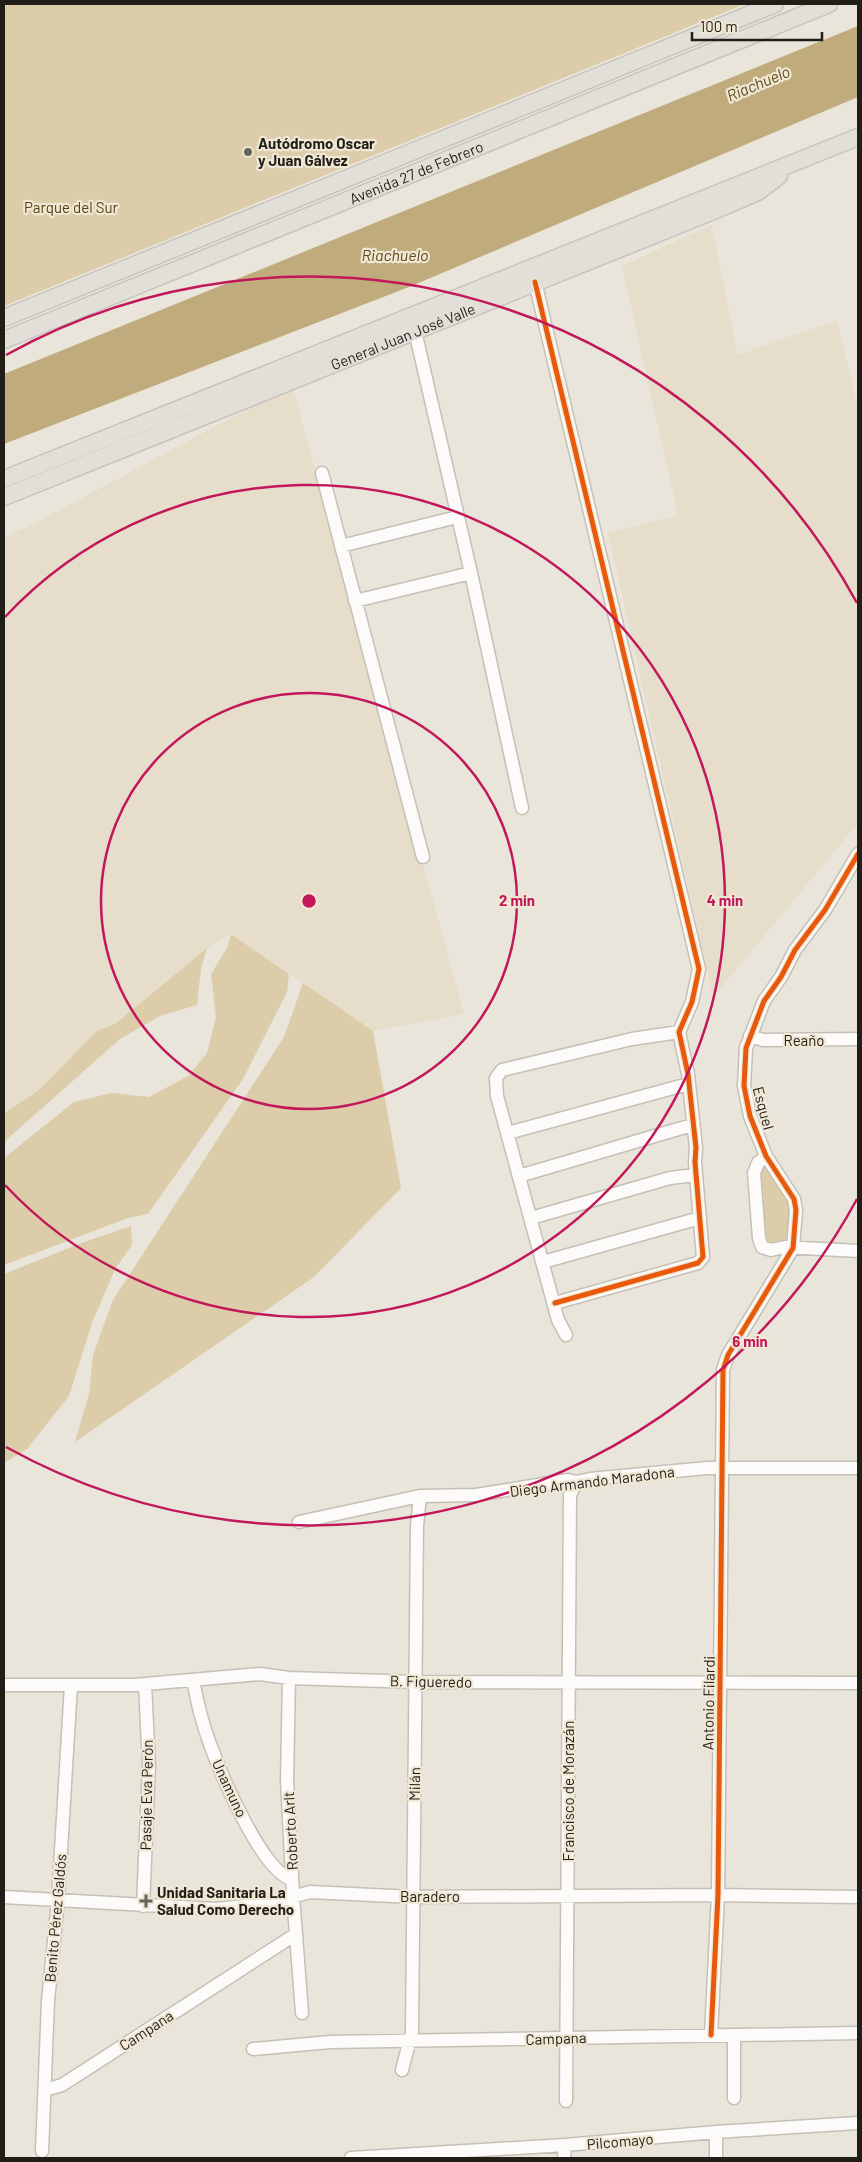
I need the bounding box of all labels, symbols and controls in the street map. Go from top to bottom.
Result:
scale bar [692,10,822,42]
text: 100 m [700,17,738,35]
water label: Riachuelo [723,61,793,105]
place label: Autódromo Oscar y Juan Gálvez [258,134,375,169]
street label: Avenida 27 de Febrero [347,137,486,207]
marker: Autódromo Oscar y Juan Gálvez [242,146,254,158]
park label: Parque del Sur [24,198,119,216]
water label: Riachuelo [362,245,429,264]
street label: General Juan José Valle [328,299,478,373]
text: 2 min [499,891,535,909]
text: 4 min [707,891,743,909]
centre of rings [300,892,318,910]
street label: Reaño [784,1031,824,1049]
street label: Esquel [750,1084,778,1132]
text: 6 min [732,1332,768,1350]
street label: Diego Armando Maradona [509,1462,675,1500]
street label: Antonio Filardi [698,1656,718,1750]
street label: B. Figueredo [390,1671,472,1691]
street label: Francisco de Morazán [559,1721,577,1861]
street label: Pasaje Eva Perón [136,1739,156,1851]
street label: Unamuno [209,1756,251,1820]
street label: Milán [405,1767,423,1801]
street label: Roberto Arlt [279,1791,301,1871]
street label: Benito Pérez Galdós [40,1853,70,1983]
place label: Unidad Sanitaria La Salud Como Derecho [157,1883,294,1918]
street label: Baradero [400,1887,460,1905]
marker: Unidad Sanitaria La Salud Como Derecho [139,1894,153,1908]
street label: Campana [116,2006,176,2054]
street label: Campana [525,2028,587,2048]
street label: Pilcomayo [586,2129,654,2153]

